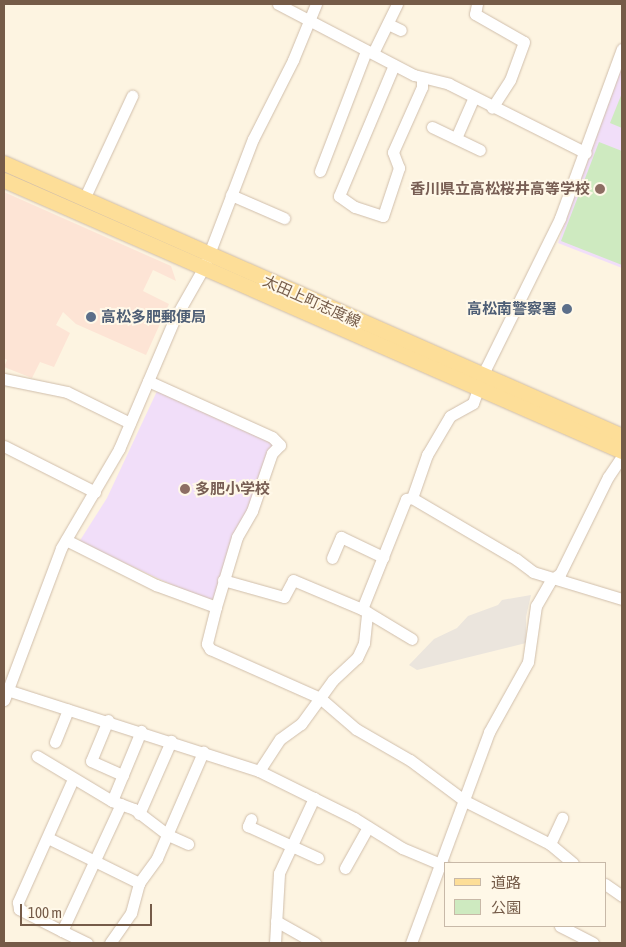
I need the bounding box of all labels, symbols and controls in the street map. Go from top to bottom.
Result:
place label: 香川県立高松桜井高等学校 [410,180,590,198]
marker: 香川県立高松桜井高等学校 [594,183,606,195]
street label: 太田上町志度線 [260,271,364,331]
place label: 高松南警察署 [467,300,557,318]
marker: 高松南警察署 [561,303,573,315]
place label: 高松多肥郵便局 [101,308,206,326]
marker: 高松多肥郵便局 [85,311,97,323]
place label: 多肥小学校 [195,480,270,498]
marker: 多肥小学校 [179,483,191,495]
legend [444,862,606,927]
text: 道路 [491,874,521,891]
scale bar [22,894,155,926]
text: 公園 [491,899,521,916]
text: 100 m [28,904,62,921]

